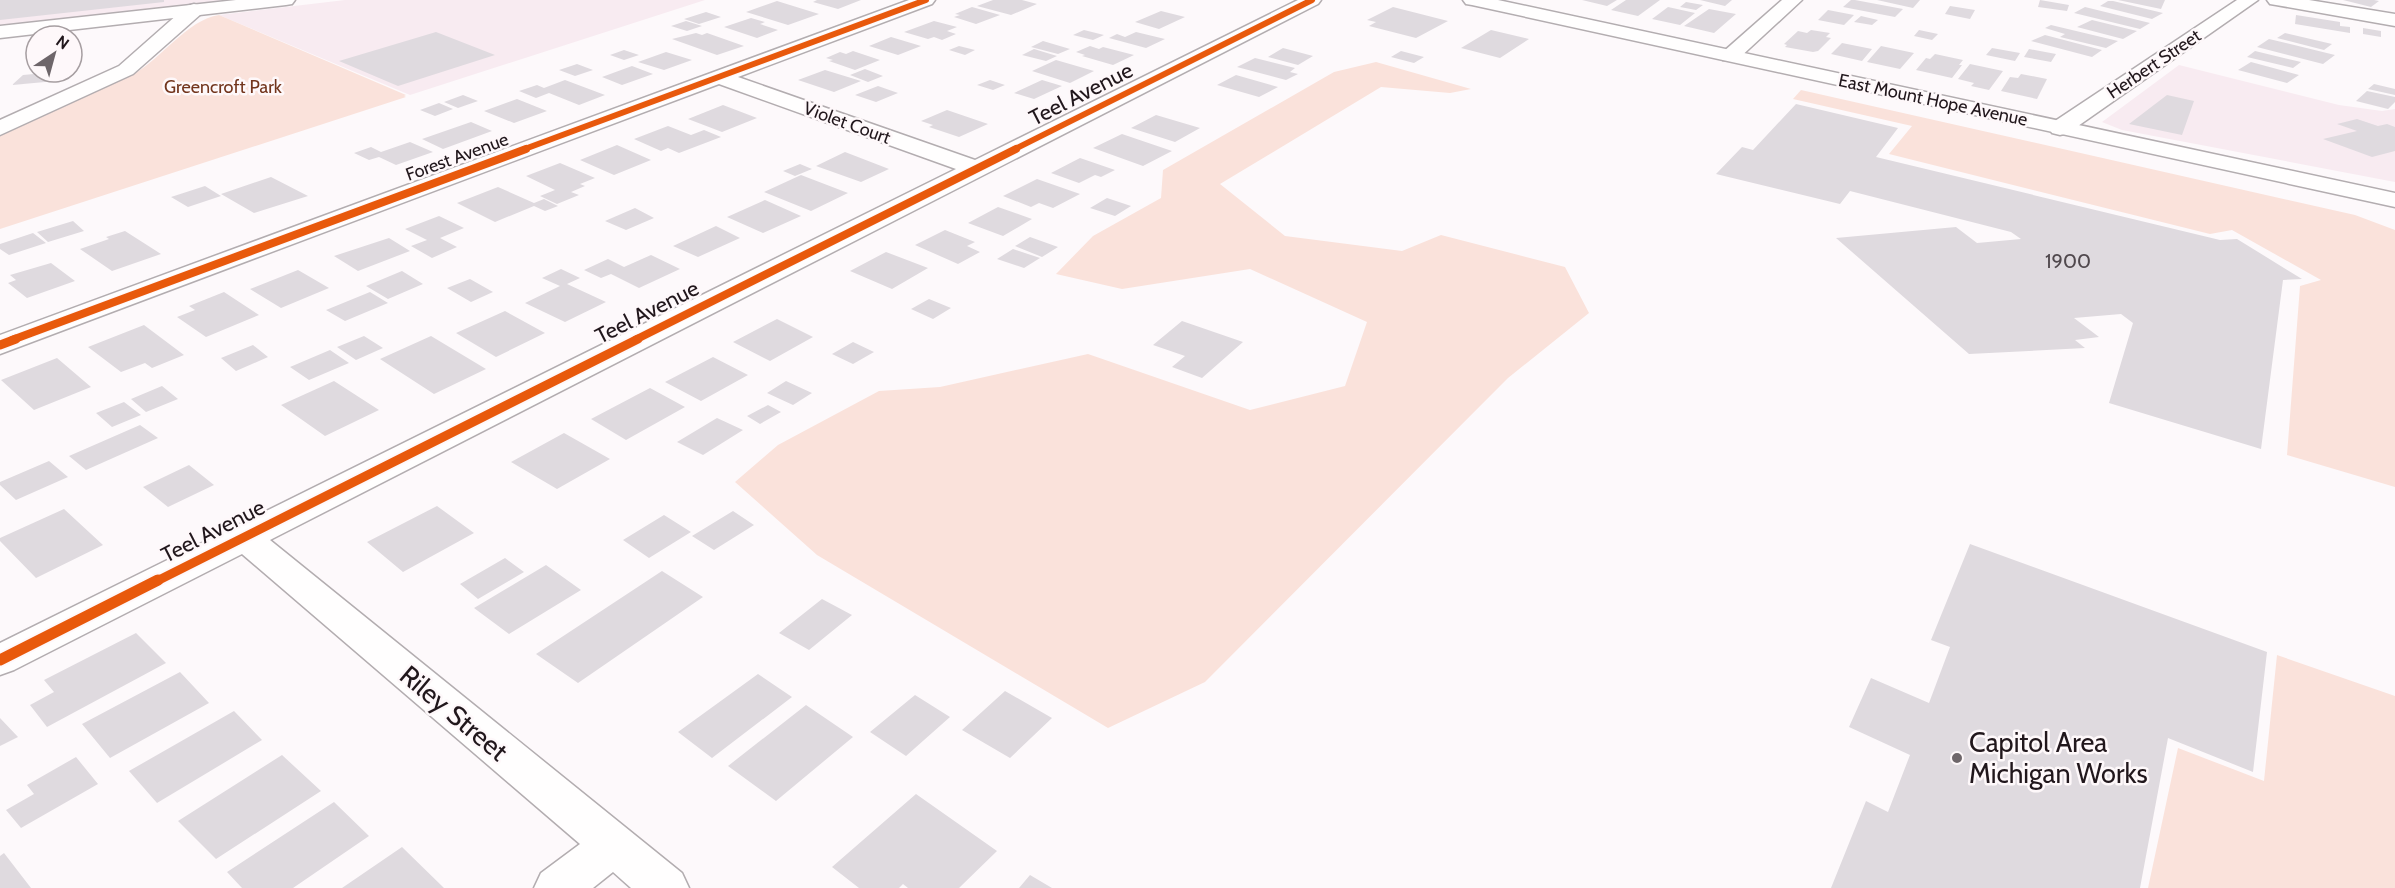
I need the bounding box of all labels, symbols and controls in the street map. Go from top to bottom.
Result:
north arrow [24,24,84,84]
street label: Herbert Street [2103,25,2205,103]
text: N [52,31,73,53]
street label: Teel Avenue [1025,56,1137,132]
street label: East Mount Hope Avenue [1836,69,2030,131]
park label: Greencroft Park [164,76,283,98]
street label: Violet Court [801,97,893,149]
street label: Forest Avenue [403,128,511,186]
house number: 1900 [2045,249,2091,273]
street label: Teel Avenue [591,274,703,350]
street label: Teel Avenue [157,493,269,569]
street label: Riley Street [393,658,515,768]
place label: Capitol Area Michigan Works [1969,726,2148,790]
marker: Capitol Area Michigan Works [1950,751,1964,765]

